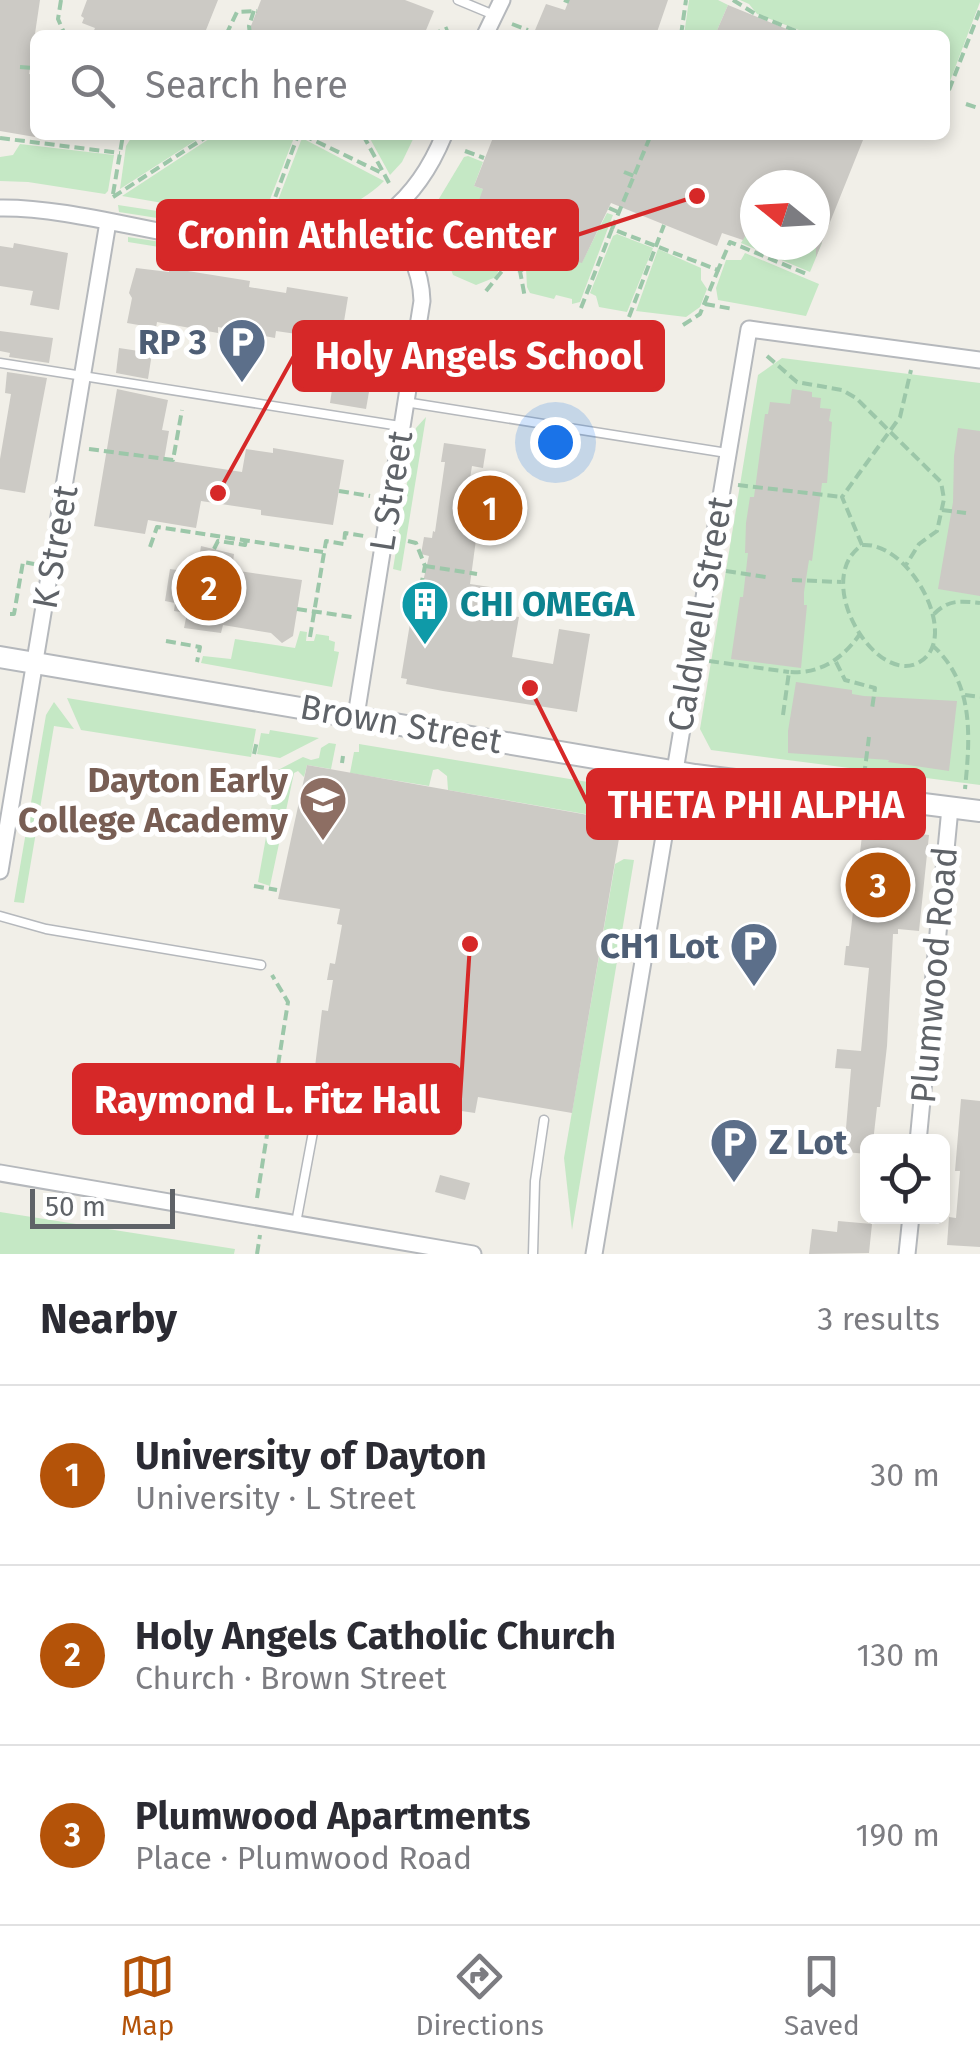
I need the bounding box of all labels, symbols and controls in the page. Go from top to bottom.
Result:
search box [30,30,950,140]
icon: search [65,58,120,113]
text: Search here [145,62,348,108]
north arrow [740,170,830,260]
callout: Cronin Athletic Center [158,201,577,269]
text: Cronin Athletic Center [177,212,557,258]
parking icon: RP 3 [216,316,268,384]
place label: RP 3 [138,321,207,363]
callout: Holy Angels School [294,322,663,390]
text: Holy Angels School [315,333,644,379]
your location [530,417,581,468]
street label: L Street [361,427,421,554]
pin: 1 [458,470,522,546]
street label: K Street [23,482,87,612]
street label: Caldwell Street [659,493,741,735]
pin: 2 [176,550,242,626]
building icon: CHI OMEGA [399,578,451,646]
place label: CHI OMEGA [460,583,636,625]
street label: Brown Street [297,686,505,762]
place label: Dayton Early College Academy [18,759,289,841]
callout: THETA PHI ALPHA [588,770,924,838]
school or university icon: Dayton Early College Academy [297,774,349,842]
text: THETA PHI ALPHA [608,782,905,828]
street label: Plumwood Road [902,845,966,1105]
pin: 3 [846,848,910,922]
parking icon: CH1 Lot [728,920,780,988]
place label: CH1 Lot [600,925,719,967]
callout: Raymond L. Fitz Hall [74,1065,460,1133]
text: Raymond L. Fitz Hall [94,1077,441,1123]
parking icon: Z Lot [708,1116,760,1184]
place label: Z Lot [769,1121,848,1163]
map controls [860,1134,950,1224]
button: locate [860,1134,950,1224]
scale bar [30,1184,175,1228]
text: 50 m [45,1190,106,1223]
text: Nearby [40,1294,177,1344]
text: 3 results [817,1300,940,1338]
text: University of Dayton [135,1433,487,1479]
text: 1 [65,1456,80,1494]
text: 30 m [870,1456,940,1494]
text: University · L Street [135,1479,416,1517]
text: Holy Angels Catholic Church [135,1613,616,1659]
text: 2 [64,1636,81,1674]
text: 130 m [856,1636,940,1674]
text: Church · Brown Street [135,1659,447,1697]
text: Plumwood Apartments [135,1793,531,1839]
text: 3 [64,1816,81,1854]
text: 190 m [856,1816,940,1854]
text: Place · Plumwood Road [135,1839,472,1877]
tab: Map [120,1949,175,2042]
tab: Directions [415,1949,544,2042]
tab: Saved [784,1949,860,2042]

